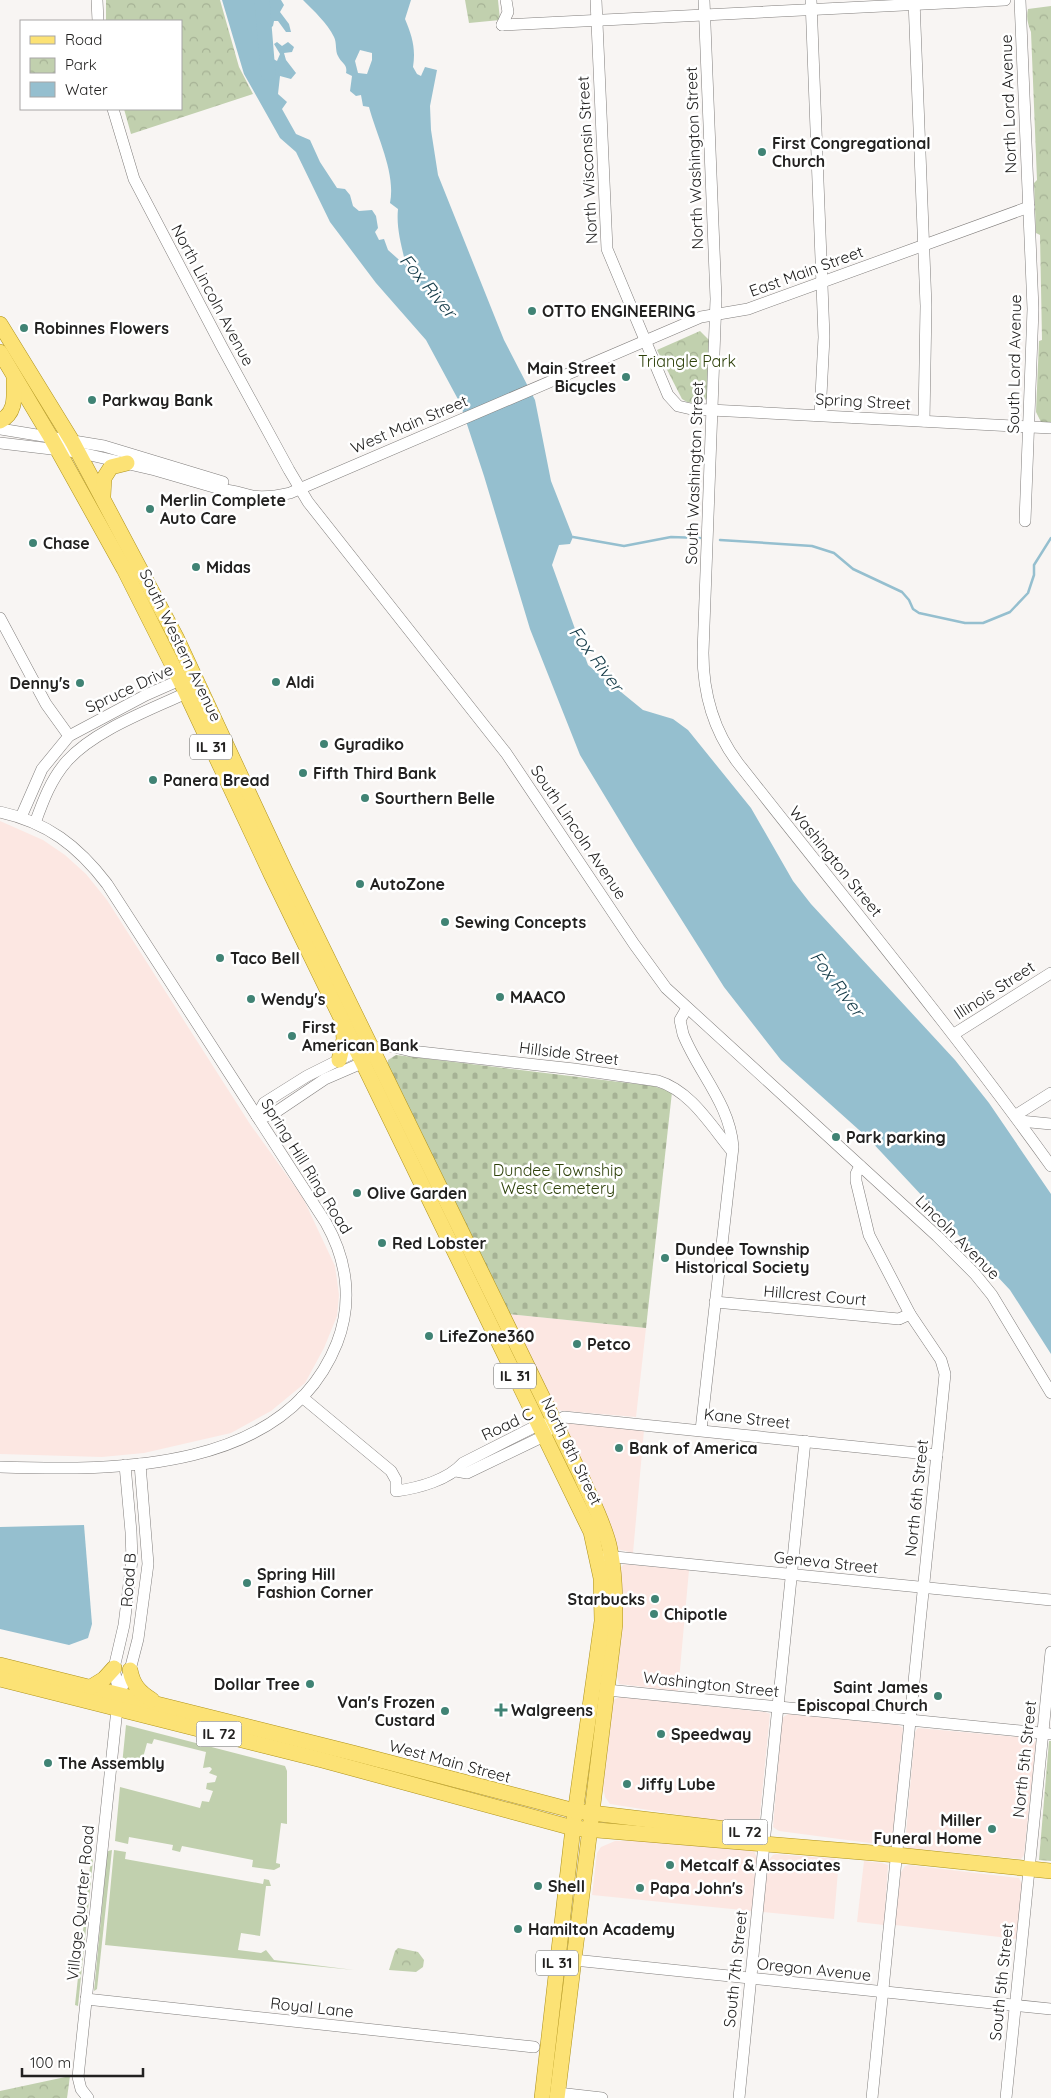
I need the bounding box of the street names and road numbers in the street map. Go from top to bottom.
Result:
street label: North Lord Avenue [996,34,1020,174]
street label: North Washington Street [681,66,707,250]
street label: North Wisconsin Street [573,75,601,245]
street label: North Lincoln Avenue [167,221,259,369]
street label: East Main Street [746,241,866,301]
street label: South Lord Avenue [1003,294,1025,434]
street label: South Washington Street [681,381,707,565]
street label: Spring Street [815,389,911,413]
street label: West Main Street [347,390,471,458]
street label: South Western Avenue [135,565,227,725]
street label: Spruce Drive [82,659,176,717]
road number: IL 31 [190,734,232,760]
street label: South Lincoln Avenue [527,761,631,903]
street label: Washington Street [785,802,887,920]
street label: Illinois Street [950,956,1038,1024]
street label: Hillside Street [518,1037,620,1069]
street label: Spring Hill Ring Road [257,1095,357,1237]
street label: Lincoln Avenue [912,1191,1004,1283]
street label: Hillcrest Court [763,1281,867,1309]
road number: IL 31 [494,1364,536,1388]
street label: North 8th Street [537,1394,607,1508]
street label: Road C [478,1403,536,1445]
street label: Kane Street [703,1404,791,1432]
street label: North 6th Street [900,1438,932,1558]
street label: Geneva Street [773,1547,879,1577]
street label: Road B [116,1552,140,1608]
street label: Washington Street [642,1667,780,1701]
street label: North 5th Street [1008,1699,1040,1819]
road number: IL 72 [196,1722,242,1746]
street label: West Main Street [387,1735,513,1787]
road number: IL 72 [722,1820,768,1844]
street label: Village Quarter Road [62,1824,98,1982]
street label: South 7th Street [719,1910,751,2028]
street label: South 5th Street [985,1922,1017,2042]
road number: IL 31 [536,1950,578,1976]
street label: Oregon Avenue [756,1953,872,1985]
street label: Royal Lane [269,1993,355,2021]

